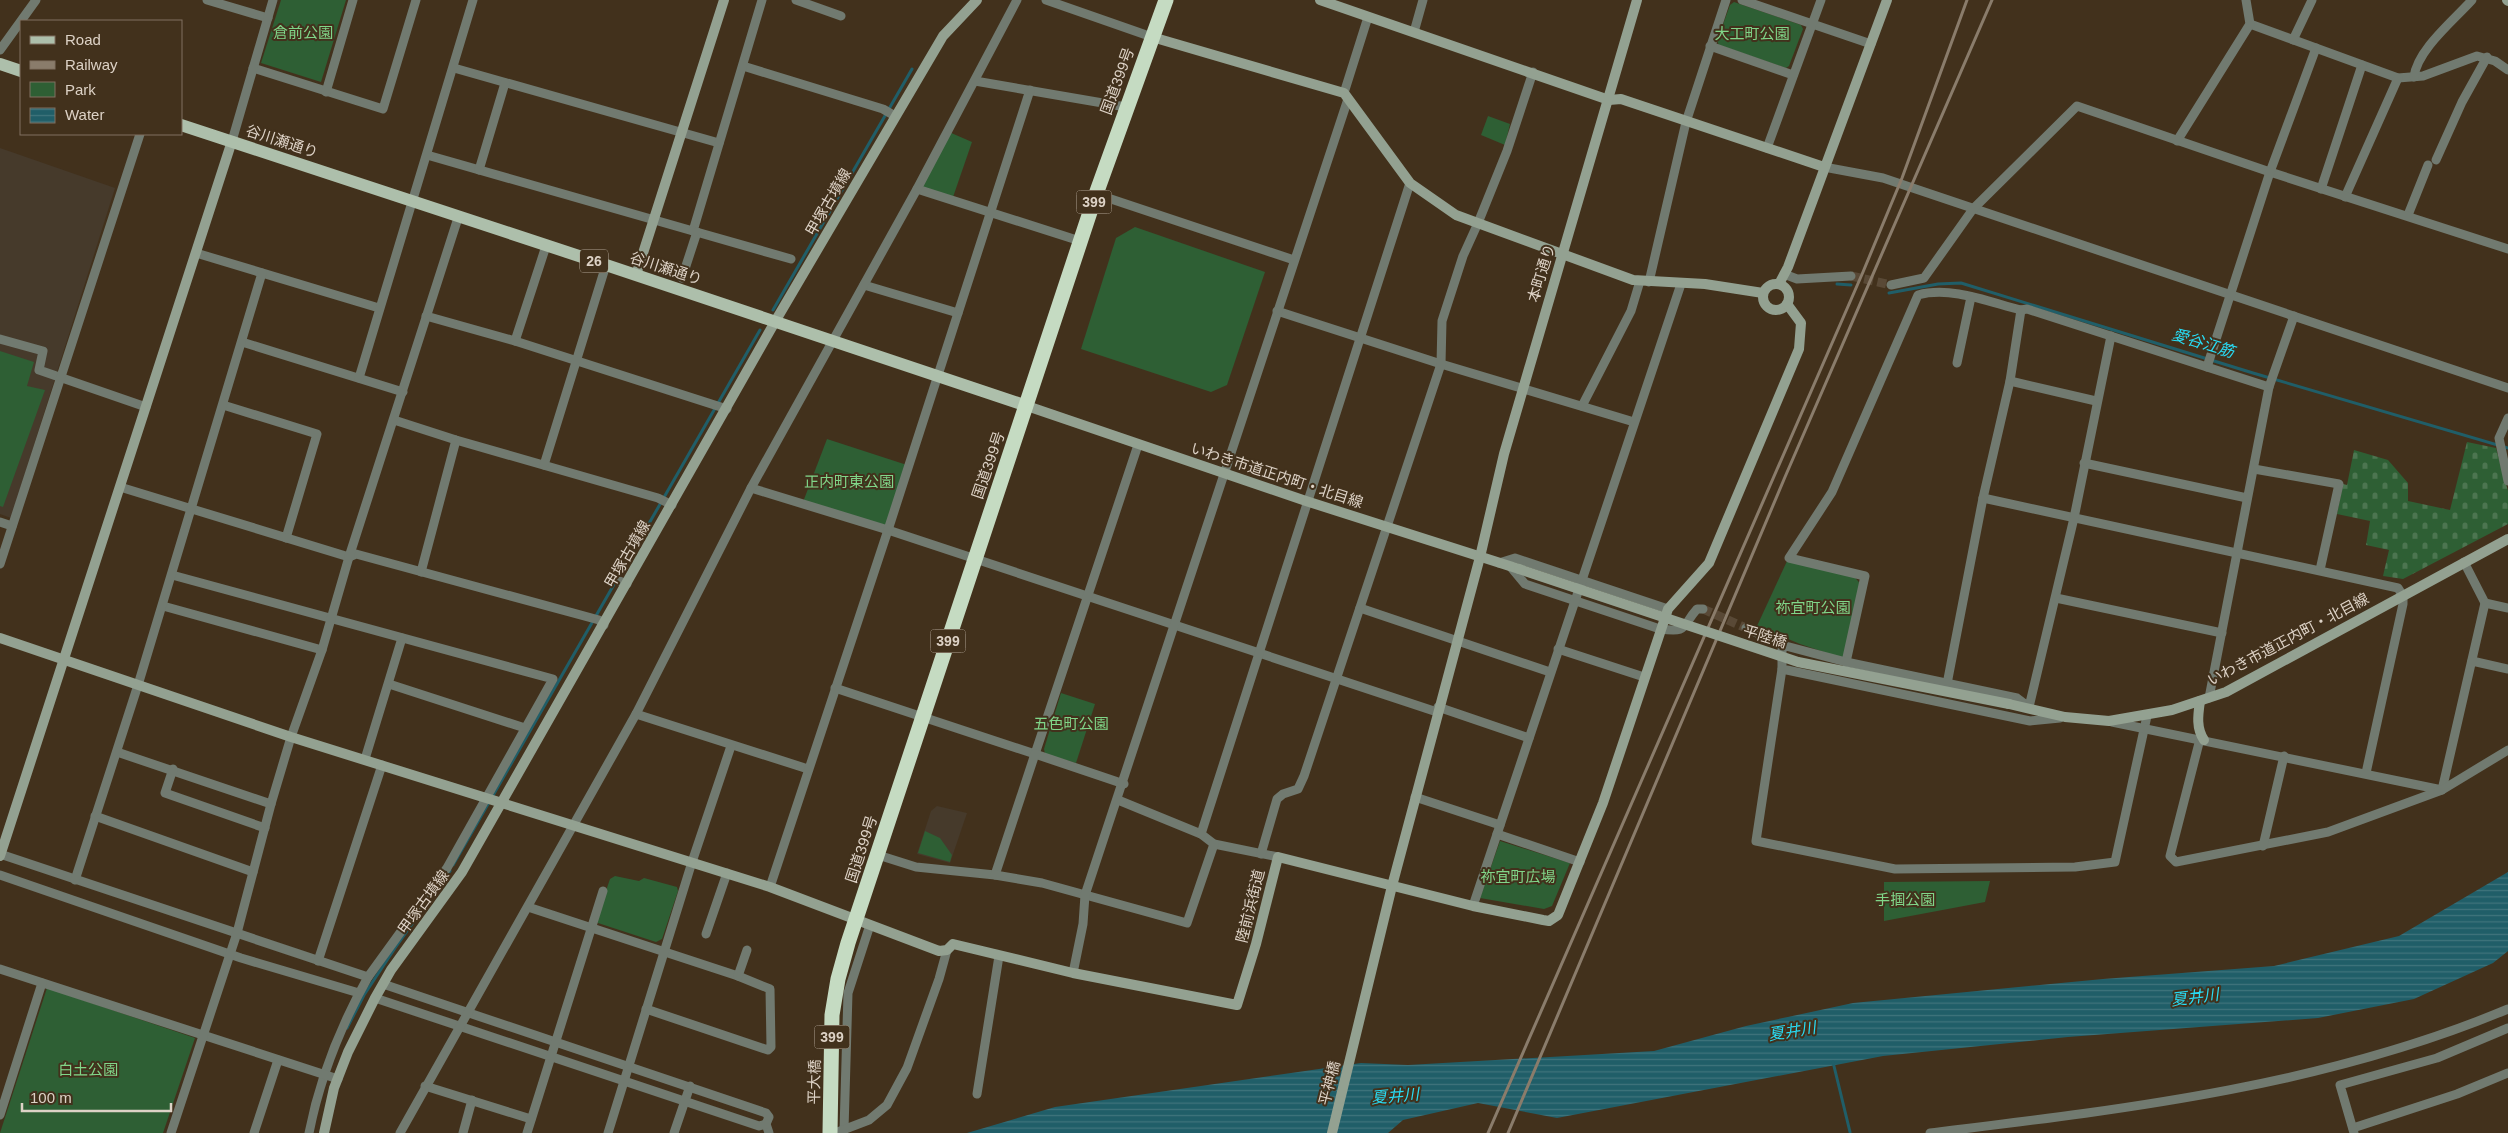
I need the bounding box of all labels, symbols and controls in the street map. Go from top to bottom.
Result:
legend [20,20,182,135]
park label: 倉前公園 [273,24,333,41]
park label: 大工町公園 [1714,25,1790,42]
text: Road [65,31,101,48]
street label: 国道399号 [1097,45,1137,117]
text: Railway [65,56,118,73]
text: Park [65,81,96,98]
text: Water [65,106,104,123]
street label: 谷川瀬通り [244,121,320,161]
street label: 甲塚古墳線 [802,165,854,239]
road number: 399 [1076,190,1112,213]
street label: 本町通り [1524,242,1558,304]
street label: 谷川瀬通り [628,248,704,288]
road number: 26 [580,250,608,272]
water label: 愛谷江筋 [2170,326,2239,361]
street label: 国道399号 [969,429,1007,501]
street label: いわき市道正内町・北目線 [1189,439,1365,511]
park label: 正内町東公園 [804,473,894,490]
street label: 甲塚古墳線 [601,517,653,591]
street label: いわき市道正内町・北目線 [2205,589,2371,689]
park label: 祢宜町公園 [1775,599,1851,616]
street label: 平陸橋 [1741,621,1789,651]
road number: 399 [930,630,966,652]
park label: 五色町公園 [1033,715,1109,732]
street label: 国道399号 [842,813,880,885]
street label: 甲塚古墳線 [394,867,452,937]
street label: 陸前浜街道 [1233,868,1267,944]
park label: 祢宜町広場 [1480,868,1556,885]
park label: 手掴公園 [1875,891,1935,908]
water label: 夏井川 [2170,985,2222,1008]
water label: 夏井川 [1767,1019,1819,1043]
road number: 399 [814,1026,850,1048]
street label: 平大橋 [805,1059,823,1105]
street label: 平神橋 [1315,1059,1343,1107]
park label: 白土公園 [58,1061,118,1078]
scale bar [22,1080,171,1112]
water label: 夏井川 [1370,1085,1422,1107]
text: 100 m [30,1089,72,1106]

